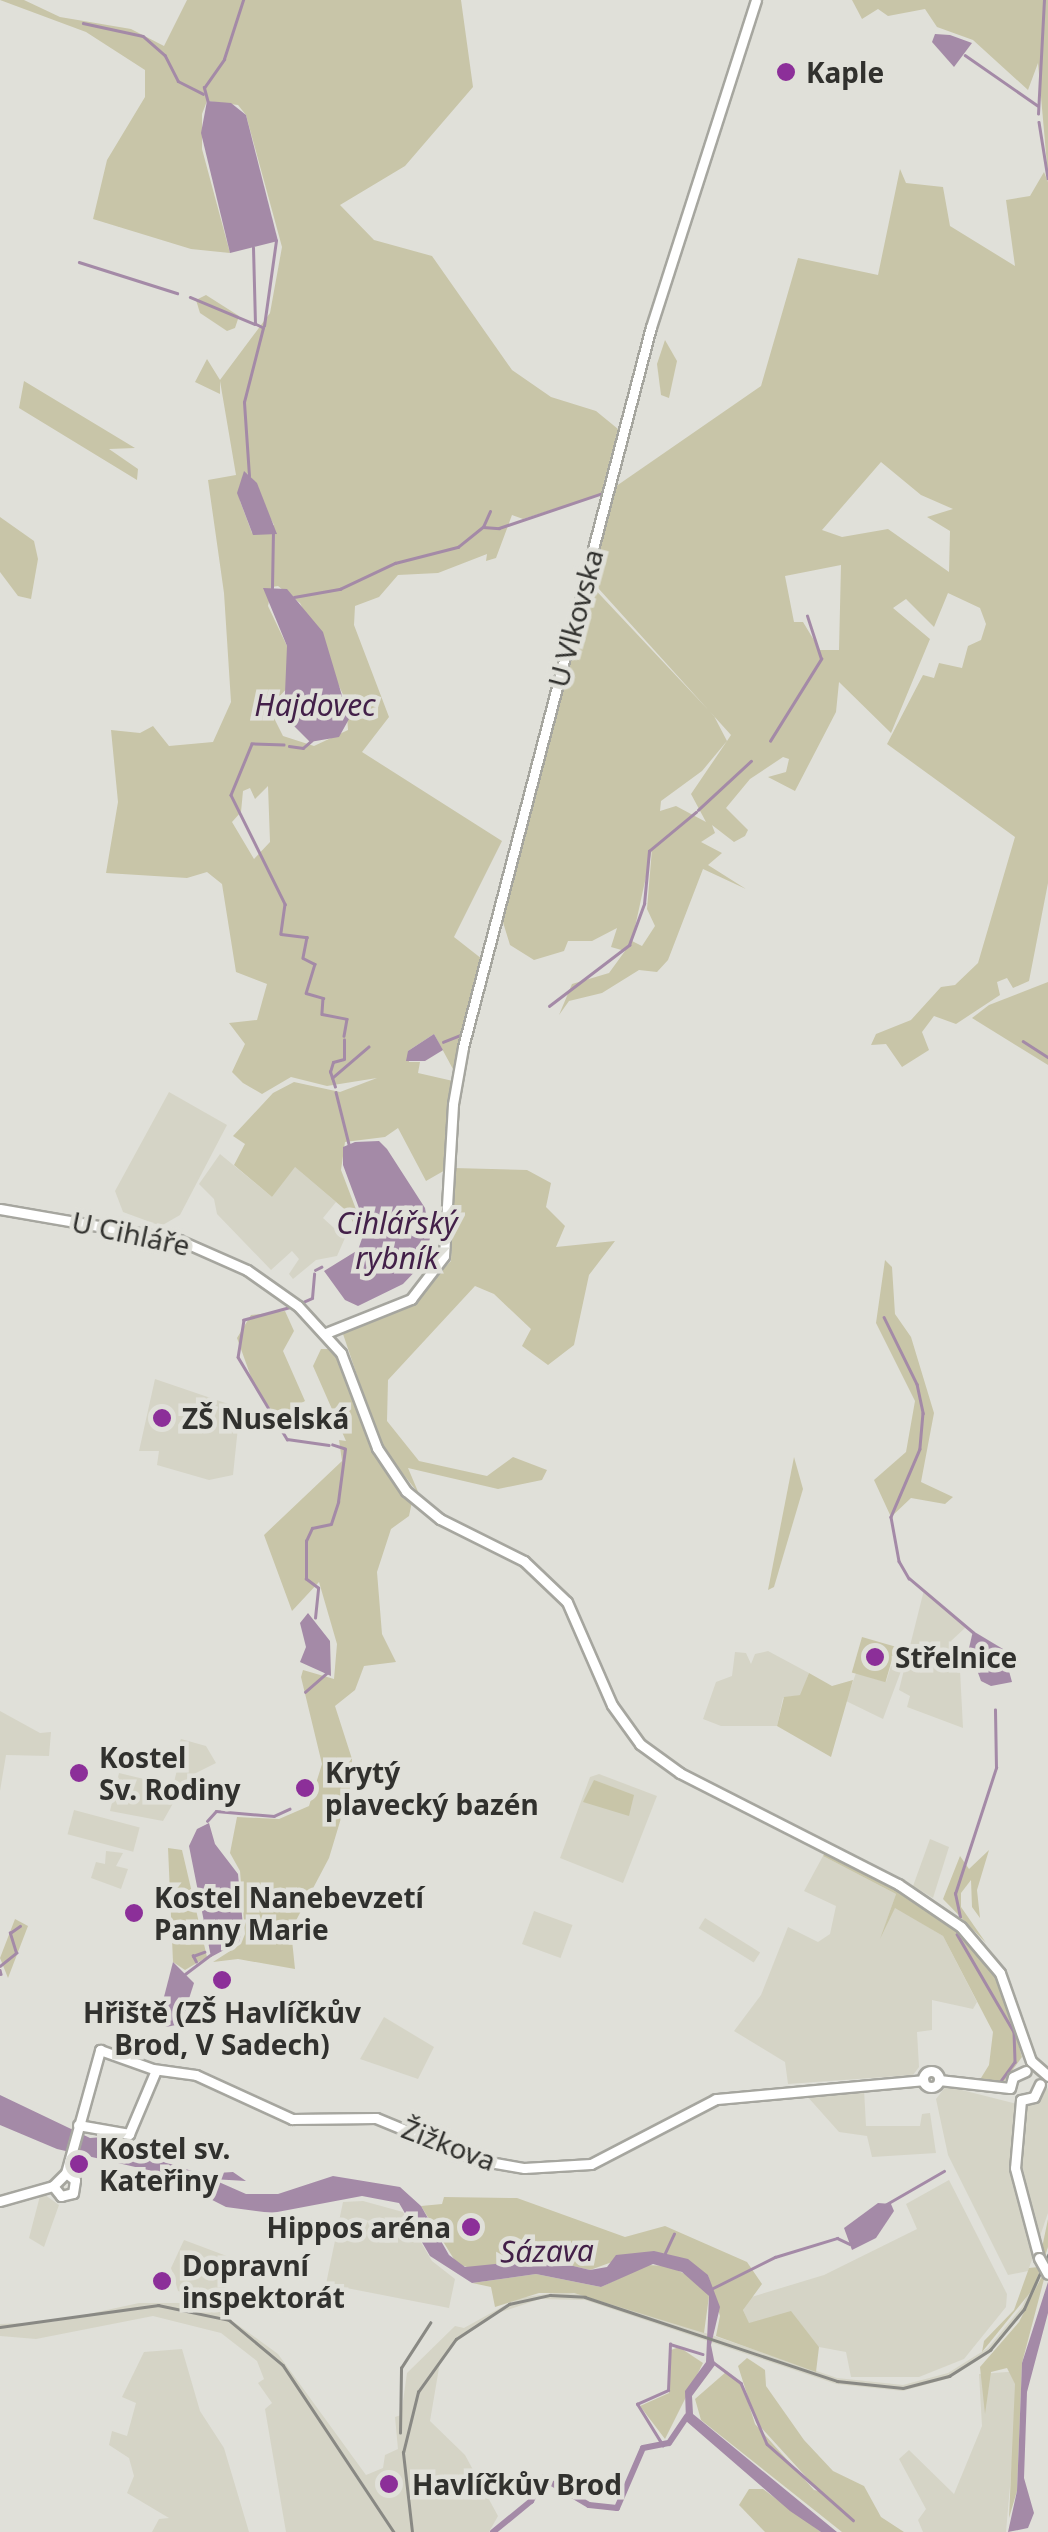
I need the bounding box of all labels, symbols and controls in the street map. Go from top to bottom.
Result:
place label: Kaple [806,55,884,89]
marker: Kaple [775,61,797,83]
street label: U Vlkovska [540,545,610,691]
water label: Hajdovec [254,687,376,723]
street label: U Cihláře [69,1204,193,1262]
water label: Cihlářský rybník [336,1205,458,1276]
place label: ZŠ Nuselská [182,1401,349,1435]
marker: ZŠ Nuselská [151,1407,173,1429]
place label: Střelnice [895,1640,1017,1674]
marker: Střelnice [864,1646,886,1668]
place label: Kostel Sv. Rodiny [99,1740,241,1806]
place label: Krytý plavecký bazén [325,1755,539,1821]
marker: Kostel Sv. Rodiny [68,1762,90,1784]
marker: Krytý plavecký bazén [294,1777,316,1799]
place label: Kostel Nanebevzetí Panny Marie [154,1880,424,1946]
marker: Kostel Nanebevzetí Panny Marie [123,1902,145,1924]
marker: Hřiště (ZŠ Havlíčkův Brod, V Sadech) [211,1969,233,1991]
place label: Hřiště (ZŠ Havlíčkův Brod, V Sadech) [83,1995,361,2061]
street label: Žižkova [397,2111,501,2177]
place label: Kostel sv. Kateřiny [99,2131,230,2197]
marker: Kostel sv. Kateřiny [68,2153,90,2175]
place label: Hippos aréna [267,2210,451,2244]
marker: Hippos aréna [460,2216,482,2238]
water label: Sázava [500,2232,594,2270]
place label: Dopravní inspektorát [182,2248,345,2314]
marker: Dopravní inspektorát [151,2270,173,2292]
place label: Havlíčkův Brod [412,2467,622,2501]
marker: Havlíčkův Brod [376,2471,402,2497]

